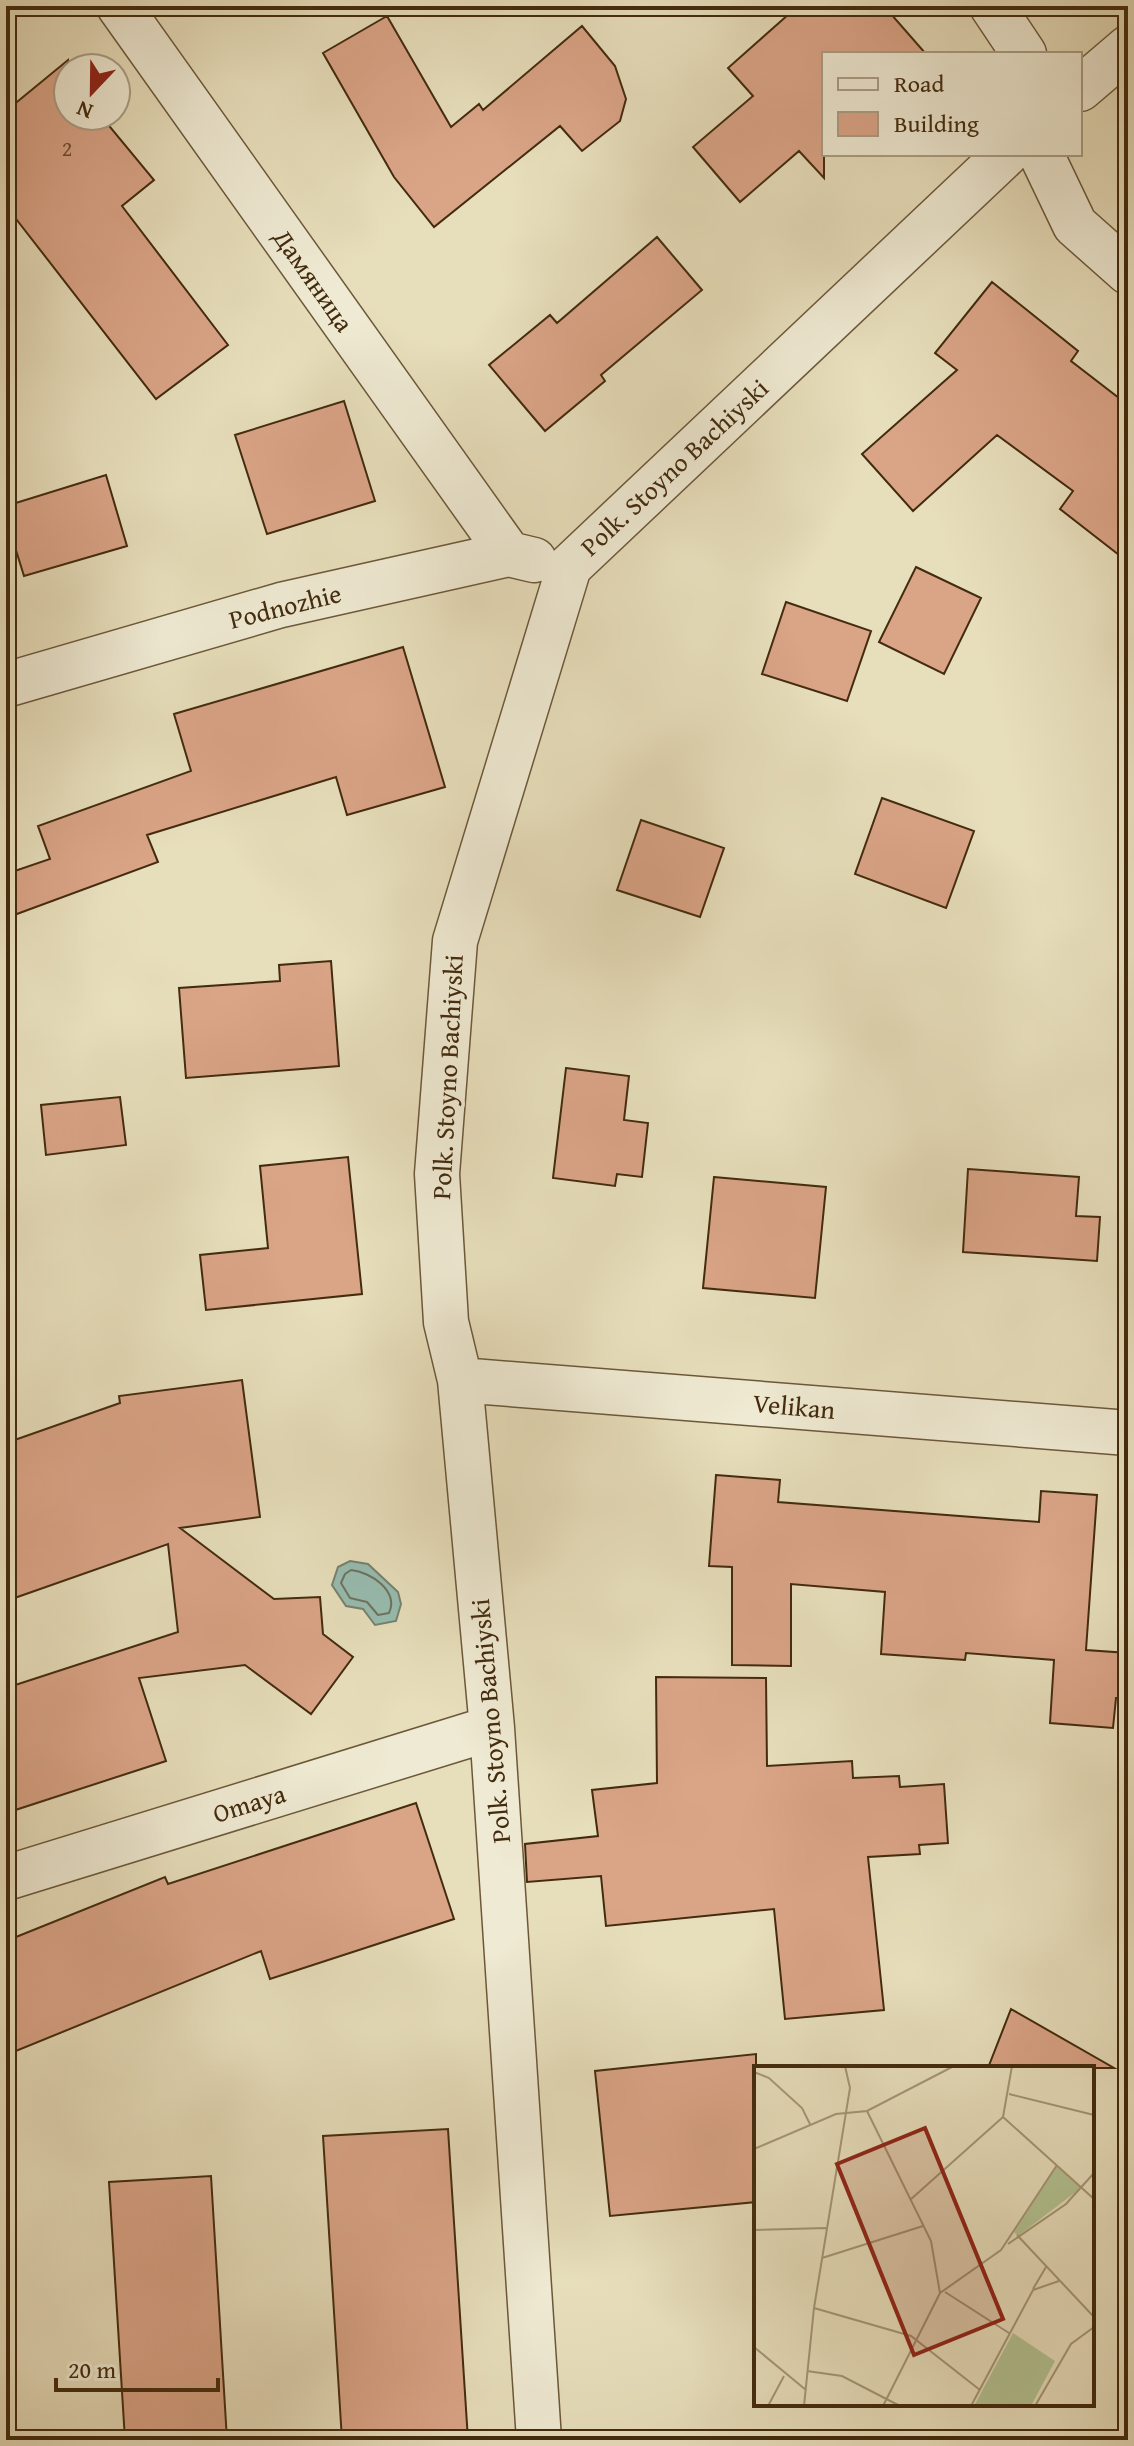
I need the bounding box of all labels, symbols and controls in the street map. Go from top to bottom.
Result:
north arrow [52,52,132,132]
legend [822,52,1082,156]
text: Road [894,66,944,101]
text: N [71,93,97,128]
text: Building [894,106,979,141]
house number: 2 [62,132,72,164]
street label: Дамяница [263,219,364,340]
street label: Polk. Stoyno Bachiyski [571,369,777,565]
street label: Podnozhie [225,573,345,639]
street label: Polk. Stoyno Bachiyski [421,953,473,1201]
street label: Velikan [751,1383,837,1429]
street label: Polk. Stoyno Bachiyski [460,1597,520,1845]
street label: Omaya [208,1773,291,1832]
inset map [754,2066,1094,2406]
scale bar [56,2342,218,2392]
text: 20 m [68,2352,116,2387]

